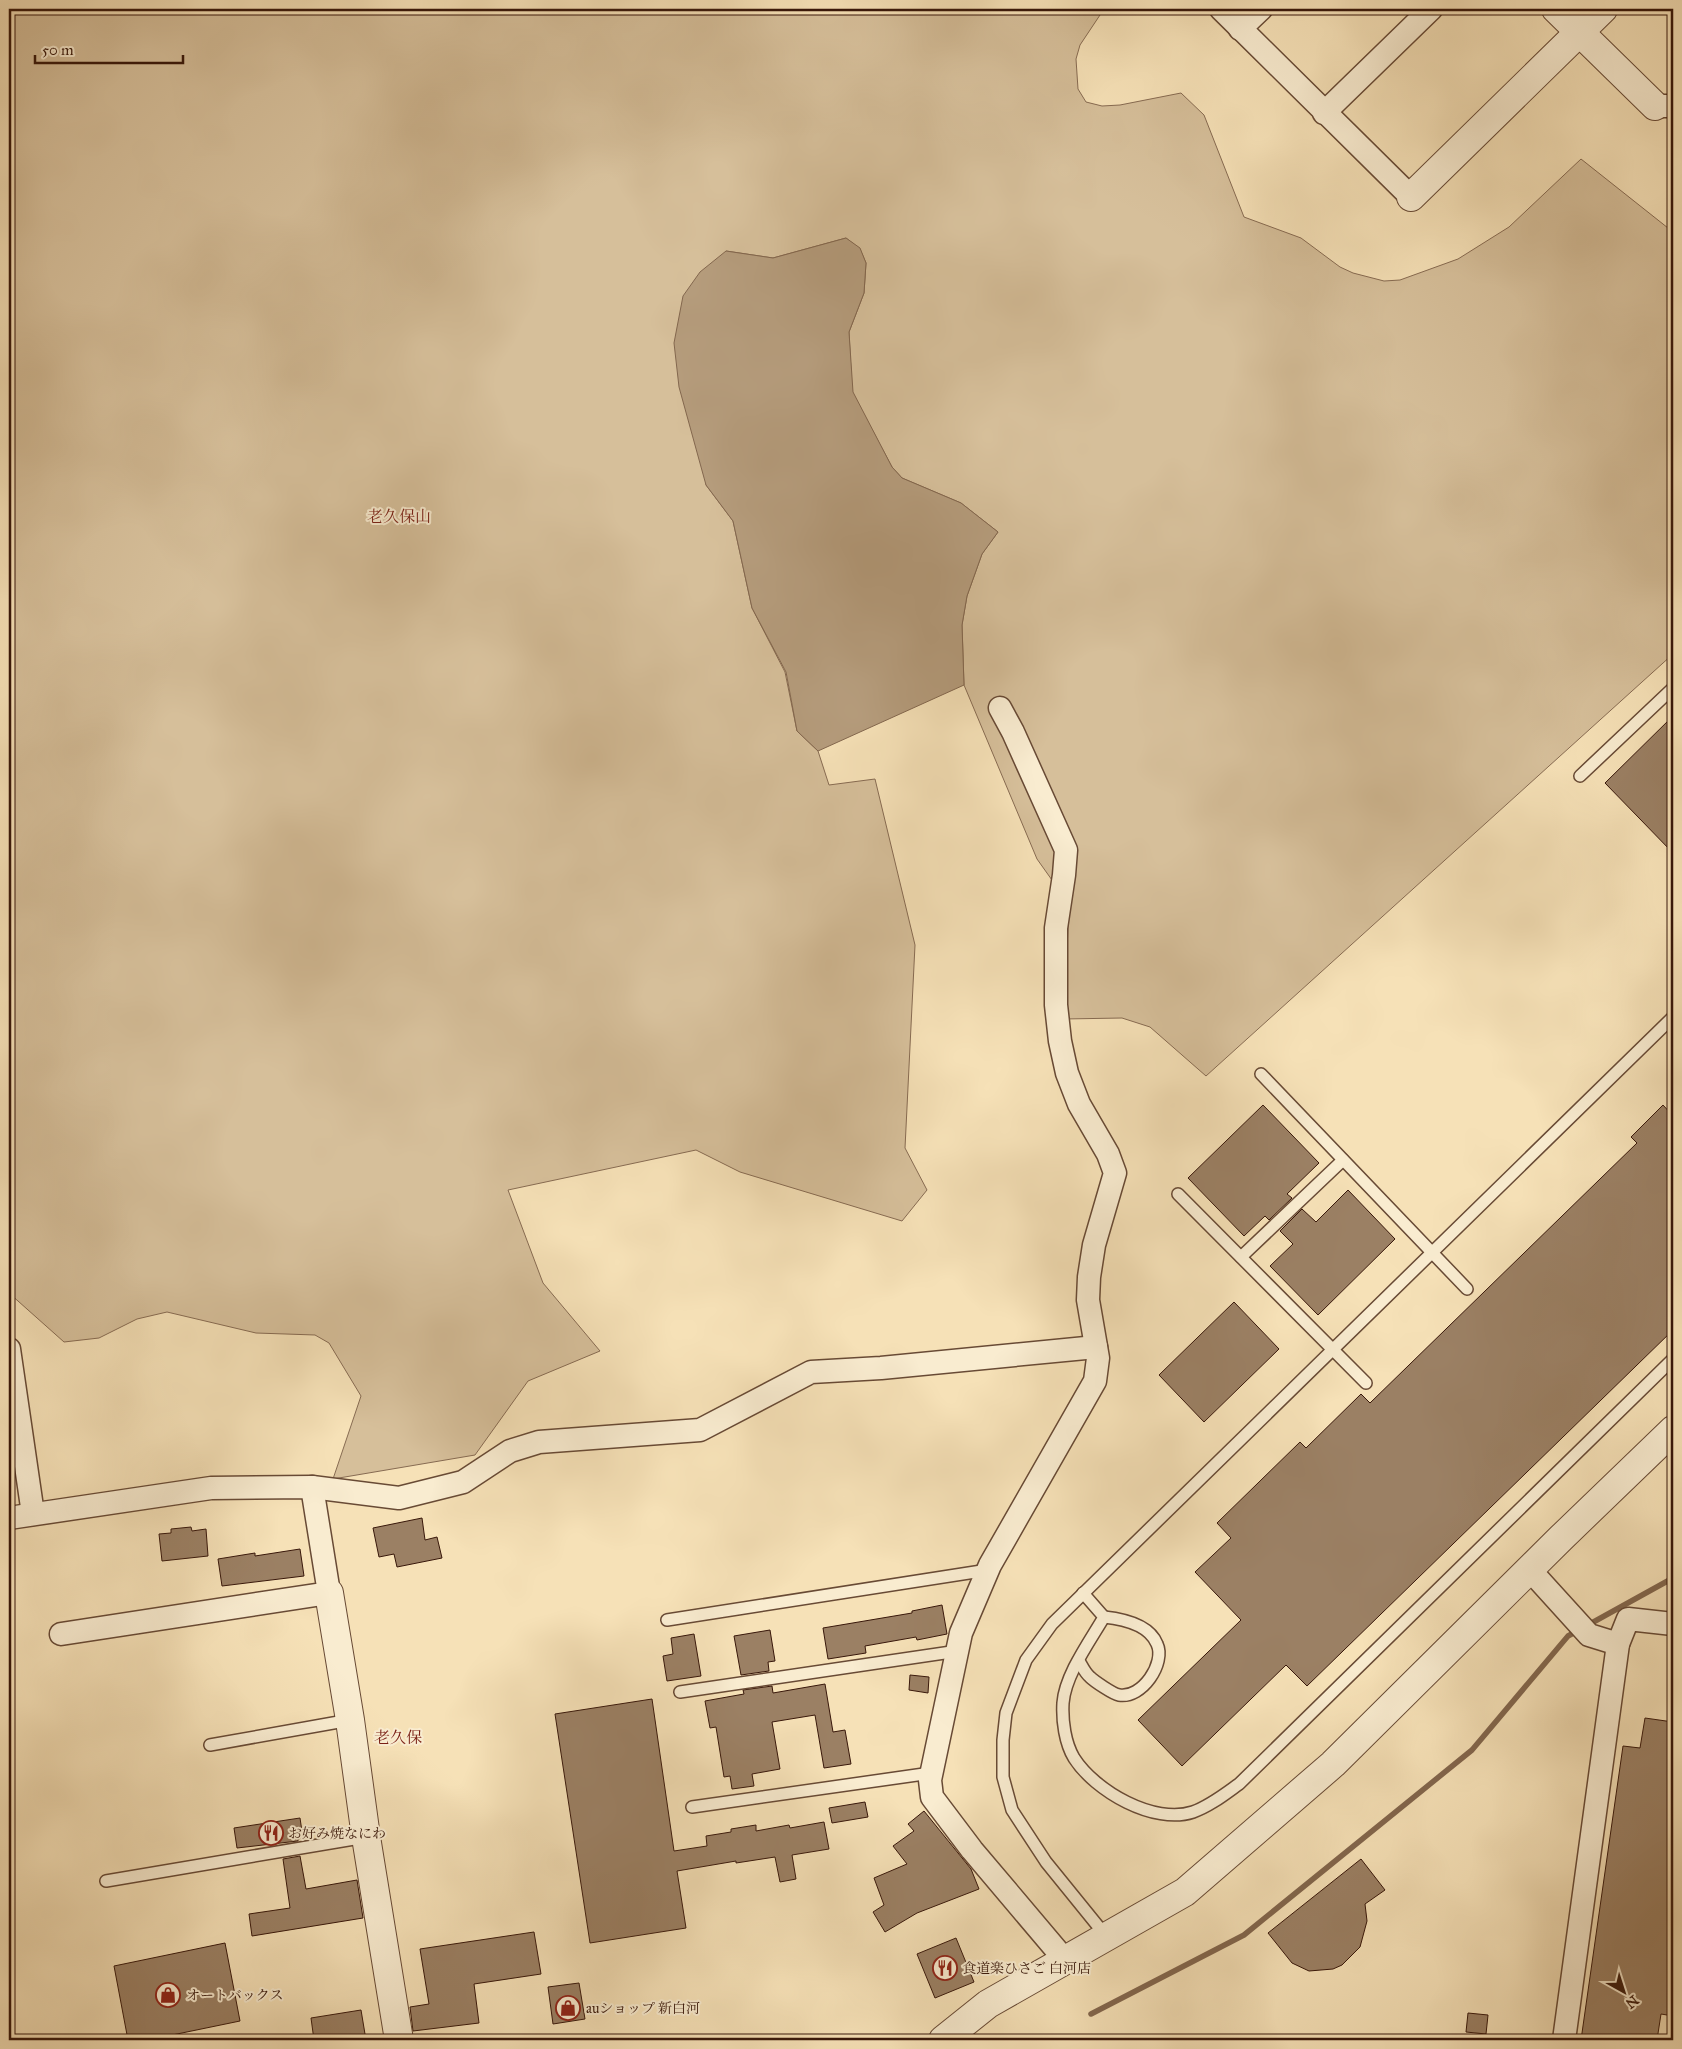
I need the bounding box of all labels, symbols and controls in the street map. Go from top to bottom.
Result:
scale bar [35,32,182,64]
text: 50 m [42,41,74,59]
district label: 老久保山 [367,507,431,526]
district label: 老久保 [374,1728,422,1747]
restaurant icon: お好み焼なにわ [258,1820,284,1846]
place label: お好み焼なにわ [288,1825,386,1842]
restaurant icon: 食道楽ひさご 白河店 [932,1955,958,1981]
place label: 食道楽ひさご 白河店 [962,1960,1091,1977]
north arrow [1600,1966,1650,2016]
shop icon: オートバックス [155,1982,181,2008]
place label: オートバックス [186,1987,284,2004]
text: N [1622,1991,1642,2012]
shop icon: auショップ 新白河 [555,1995,581,2021]
place label: auショップ 新白河 [586,2000,700,2017]

